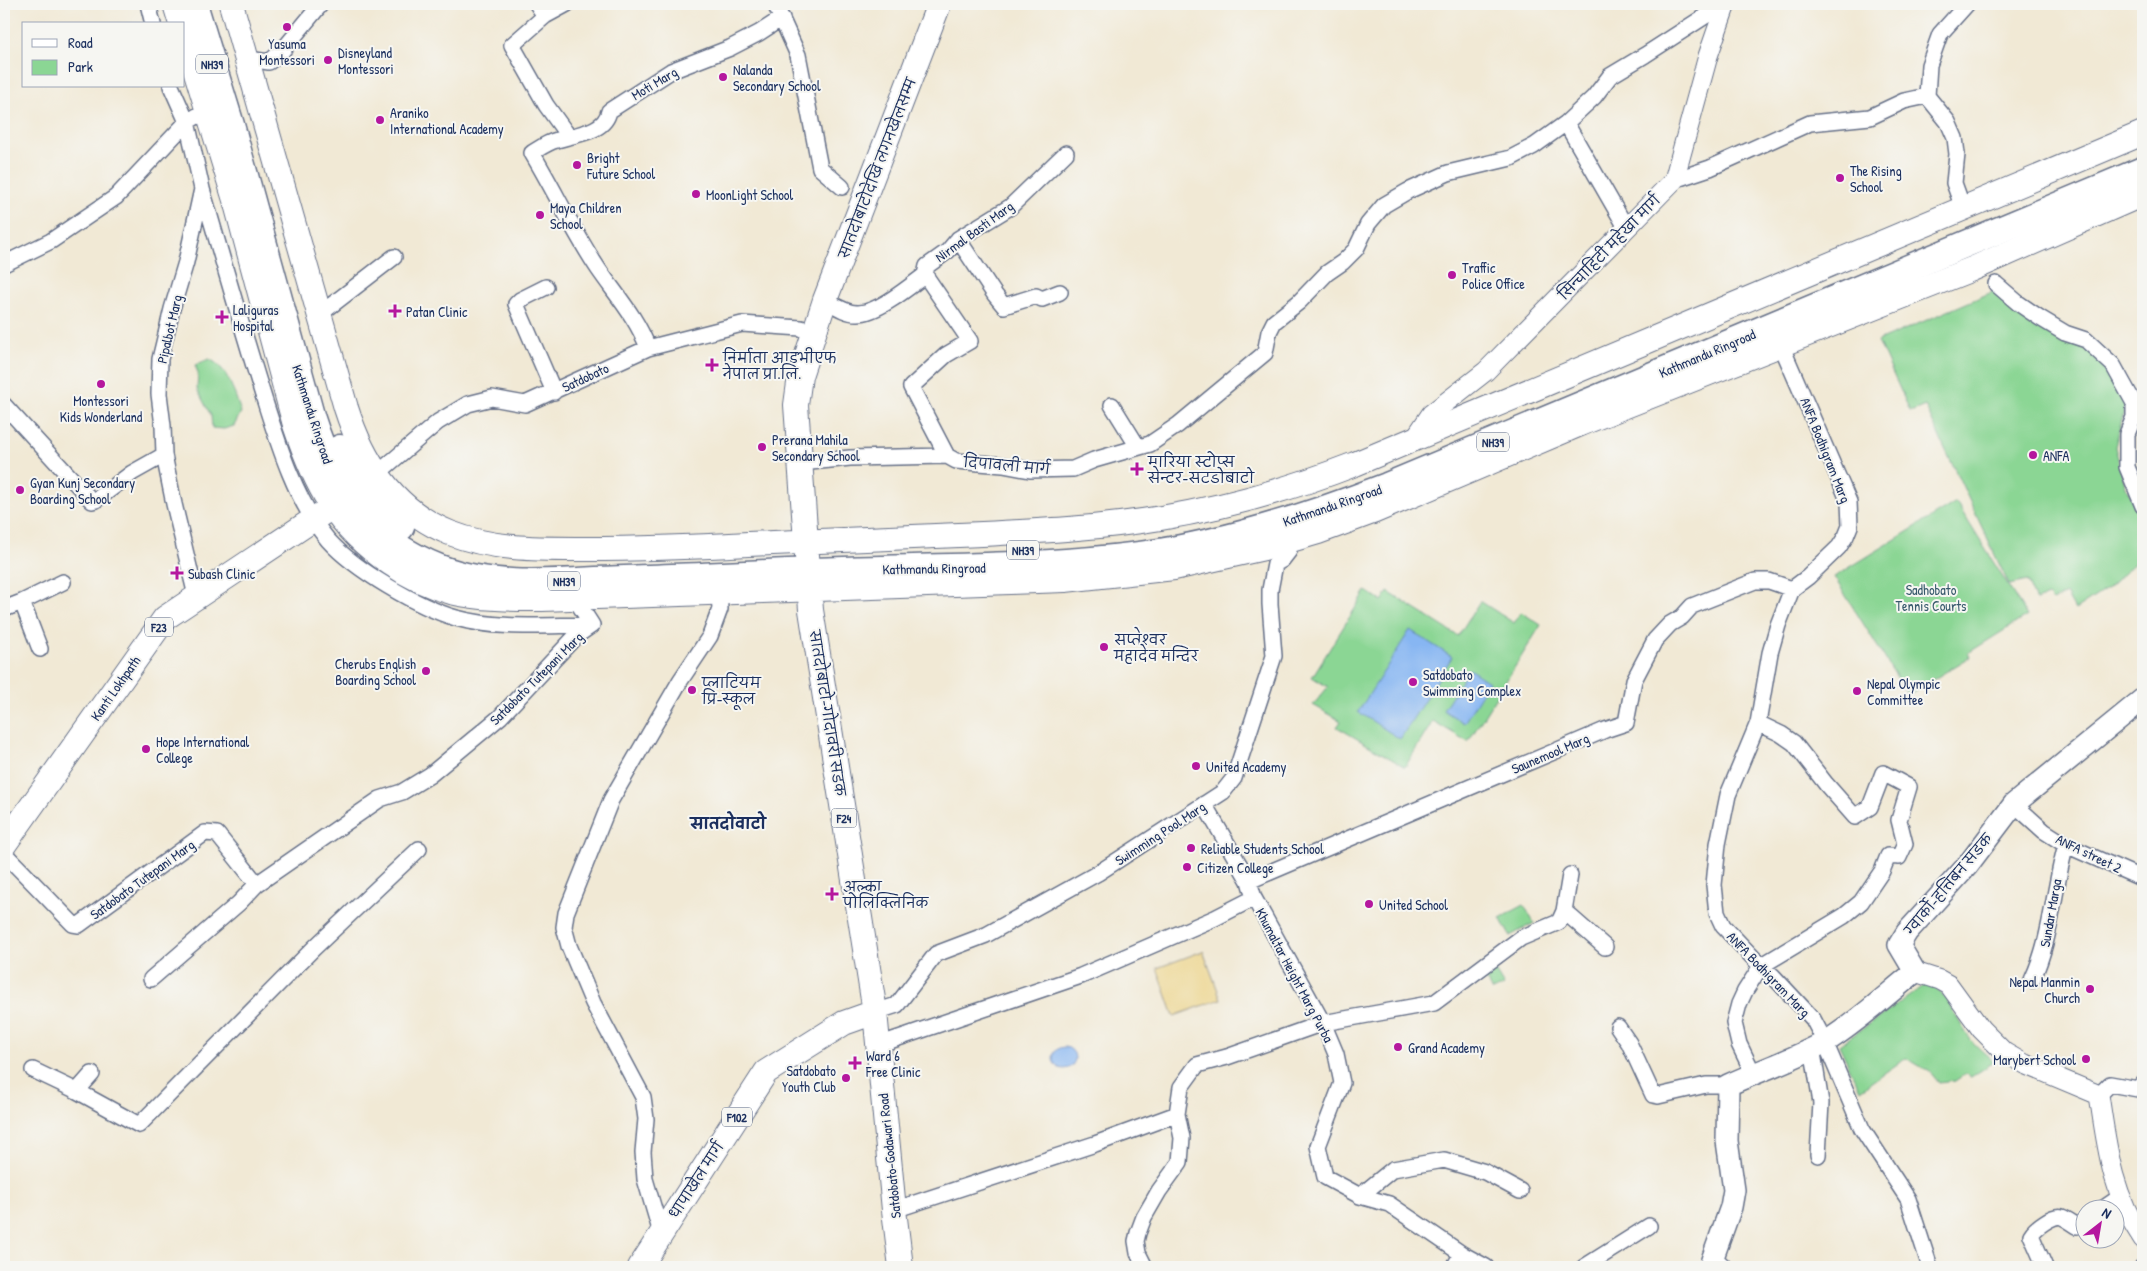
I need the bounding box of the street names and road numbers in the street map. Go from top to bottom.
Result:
road number: NH39 [196,54,228,74]
street label: Moti Marg [627,62,681,105]
street label: सातदोबाटोदेखि लगनखेलसम्म [831,73,921,262]
street label: सिन्चाहिटी महेखा मार्ग [1551,187,1665,304]
street label: Nirmal Basti Marg [931,196,1018,267]
street label: Pipalbot Marg [152,293,187,365]
street label: Kathmandu Ringroad [1656,324,1759,383]
street label: Satdobato [559,358,612,396]
street label: Kathmandu Ringroad [287,362,338,467]
street label: ANFA Bodhigram Marg [1795,394,1856,506]
road number: NH39 [1477,432,1509,452]
street label: दिपावली मार्ग [962,451,1053,478]
street label: Kathmandu Ringroad [1280,479,1385,532]
road number: NH39 [1007,540,1039,560]
street label: Kathmandu Ringroad [882,558,986,579]
road number: NH39 [548,572,580,590]
road number: F23 [145,618,173,636]
street label: Satdobato Tutepani Marg [485,627,588,730]
street label: सातदोबाटो-गोदावरी सडक [805,627,853,799]
street label: Kanti Lokhpath [86,652,145,725]
street label: Saunemool Marg [1508,728,1592,779]
street label: Swimming Pool Marg [1111,797,1209,870]
road number: F24 [832,808,856,828]
street label: ग्वार्को-हत्तिबन सडक [1898,827,1997,939]
street label: ANFA street 2 [2053,829,2125,877]
street label: Satdobato Tutepani Marg [86,835,199,924]
street label: Sundar Marga [2035,877,2066,949]
street label: Khumaltar Height Marg Purba [1251,905,1339,1046]
street label: ANFA Bodhigram Marg [1723,927,1815,1022]
street label: Satdobato-Godawari Road [873,1092,905,1219]
road number: F102 [722,1108,752,1126]
street label: धापाखेल मार्ग [663,1136,729,1222]

